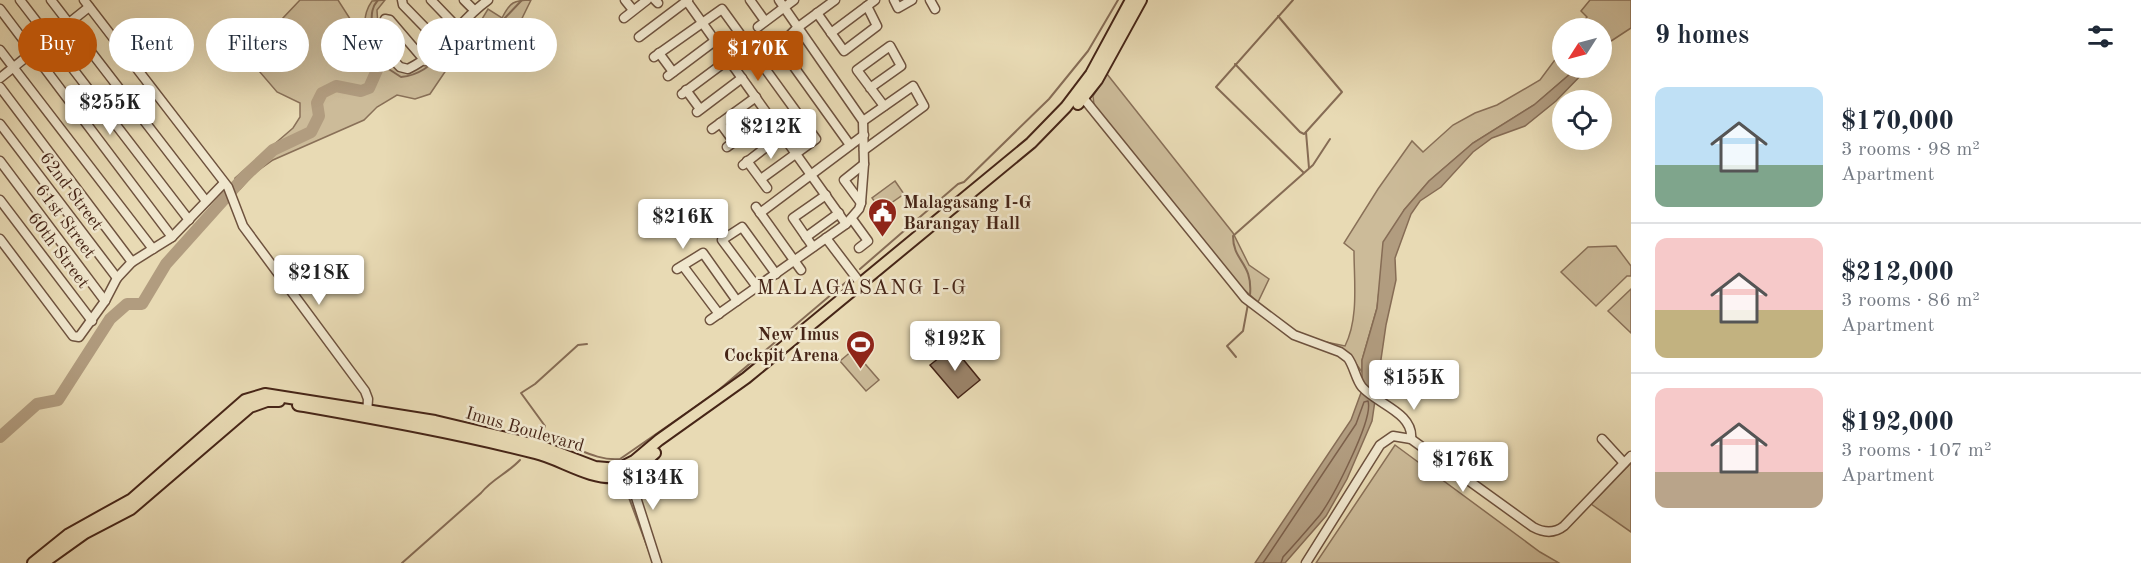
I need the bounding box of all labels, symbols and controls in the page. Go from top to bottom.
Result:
chip: Buy [18,18,97,72]
chip: Rent [109,18,194,72]
chip: Filters [206,18,309,72]
chip: New [321,18,405,72]
chip: Apartment [417,18,557,72]
north arrow [1552,18,1612,78]
map controls [1552,18,1612,150]
icon: filters [2084,20,2117,53]
text: 9 homes [1655,23,1749,49]
pin: $170K [716,31,800,82]
text: $170K [727,40,789,60]
pin: $255K [68,85,152,136]
button: locate [1552,90,1612,150]
text: $255K [79,94,141,114]
pin: $212K [729,109,813,160]
text: $170,000 [1841,109,1954,135]
icon: home [1703,111,1775,183]
text: $212K [740,118,802,138]
text: 3 rooms · 98 m² [1841,140,1980,160]
street label: 62nd Street [36,149,106,234]
text: Apartment [1841,165,1935,185]
street label: 61st Street [32,181,99,262]
place label: Malagasang I-G Barangay Hall [903,194,1031,233]
public building icon: Malagasang I-G Barangay Hall [866,196,898,238]
pin: $216K [641,199,725,250]
text: $216K [652,208,714,228]
street label: 60th Street [24,209,92,292]
pin: $218K [277,255,361,306]
text: $212,000 [1841,260,1954,286]
icon: home [1703,262,1775,334]
text: $218K [288,264,350,284]
district label: MALAGASANG I-G [756,278,968,299]
text: 3 rooms · 86 m² [1841,291,1980,311]
text: Apartment [1841,316,1935,336]
pin: $192K [913,321,997,372]
place label: New Imus Cockpit Arena [724,326,839,365]
sports icon: New Imus Cockpit Arena [844,328,876,370]
text: $192K [924,330,986,350]
pin: $155K [1372,360,1456,411]
text: $155K [1383,369,1445,389]
street label: Imus Boulevard [463,404,586,456]
text: $192,000 [1841,410,1954,436]
icon: home [1703,412,1775,484]
text: 3 rooms · 107 m² [1841,441,1991,461]
pin: $176K [1421,442,1505,493]
text: $176K [1432,451,1494,471]
pin: $134K [611,460,695,511]
text: Apartment [1841,466,1935,486]
text: $134K [622,469,684,489]

